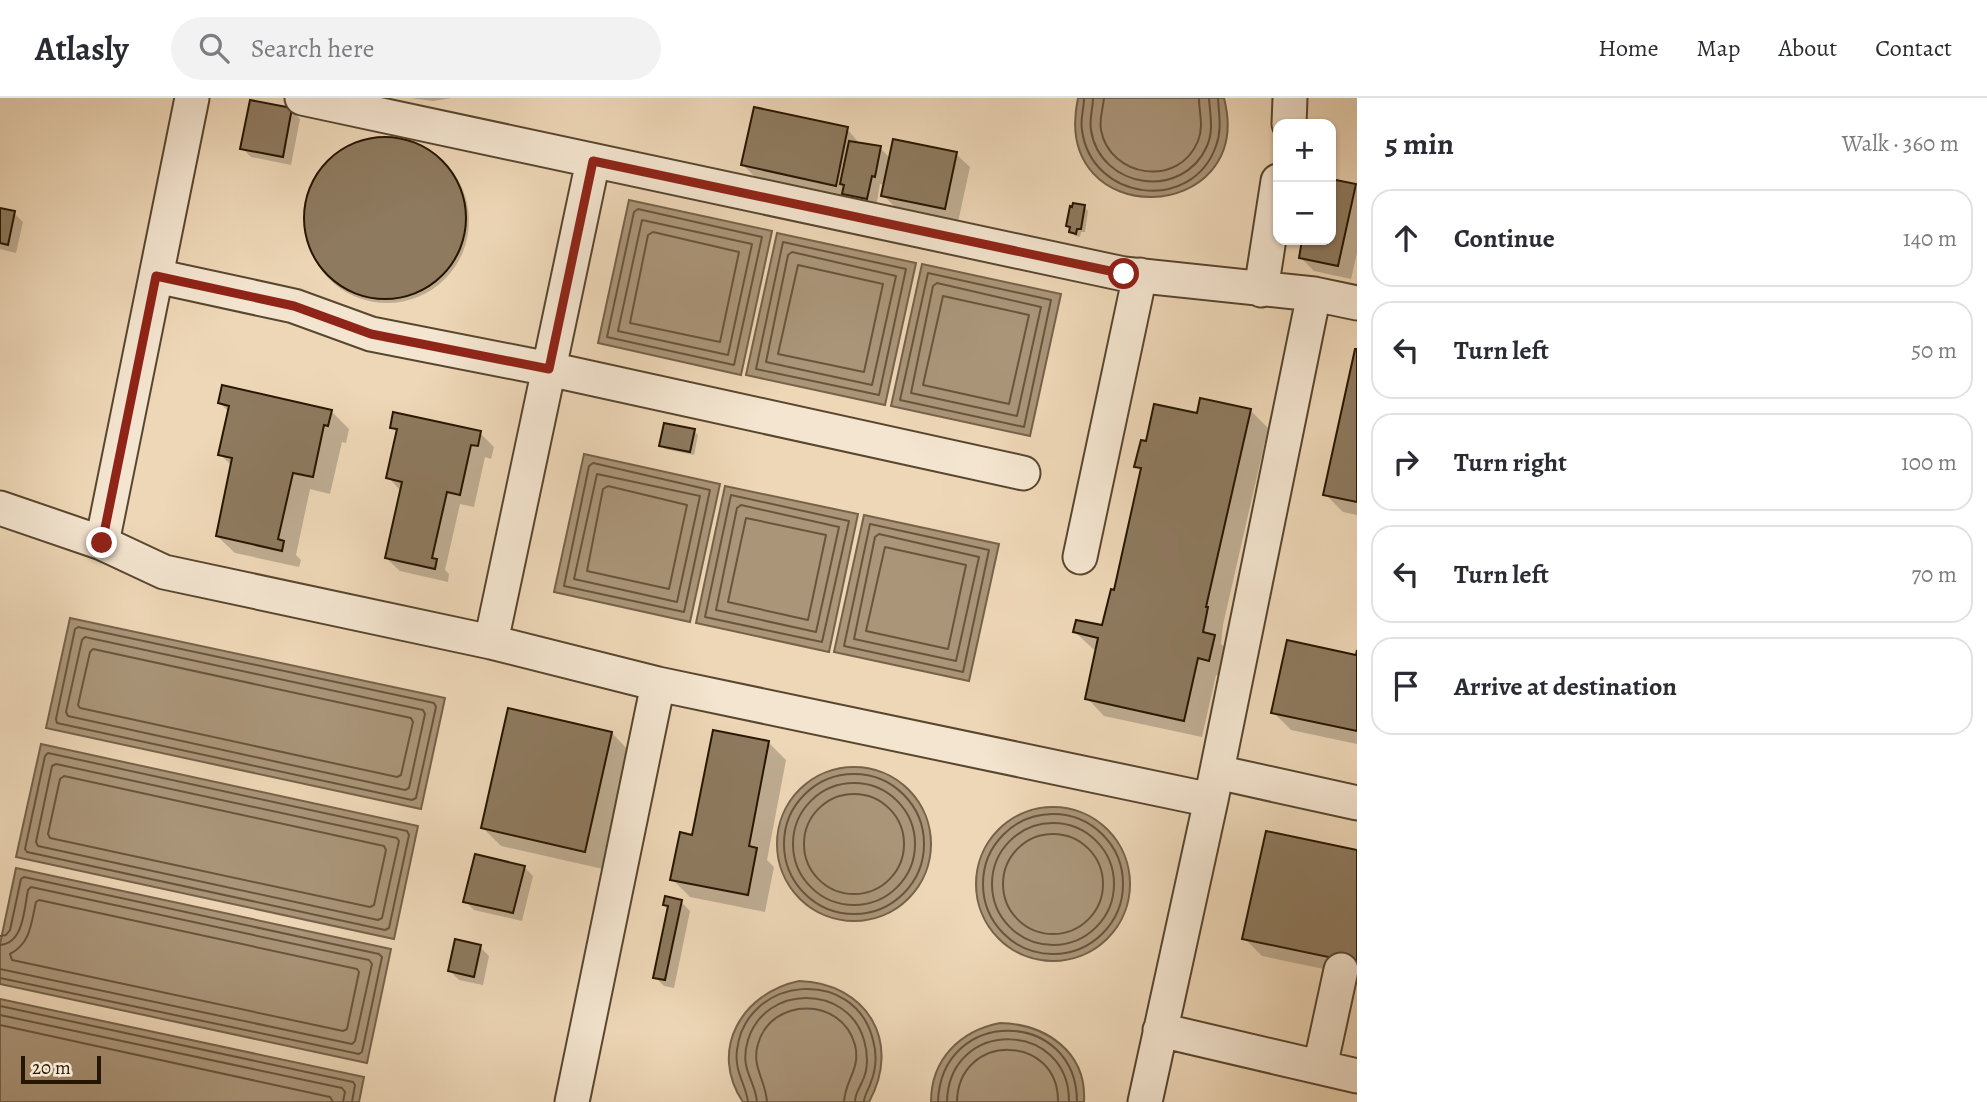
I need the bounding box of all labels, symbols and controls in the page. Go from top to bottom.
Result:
search box [171,17,661,80]
text: Atlasly [35,26,129,71]
icon: search [195,29,233,67]
text: Search here [251,31,374,66]
text: Home [1598,32,1659,64]
text: Map [1697,32,1741,64]
text: About [1779,32,1837,64]
text: Contact [1875,32,1952,64]
map controls [1273,119,1336,245]
button: + [1273,119,1336,182]
text: 5 min [1385,124,1454,164]
text: Walk · 360 m [1842,128,1959,159]
button: − [1273,182,1336,245]
icon: ahead [1387,219,1425,257]
text: Continue [1454,221,1555,256]
text: 140 m [1903,223,1957,254]
route start [1108,258,1139,289]
icon: left [1387,331,1425,369]
text: Turn left [1454,333,1549,368]
text: 50 m [1911,335,1957,366]
icon: right [1387,443,1425,481]
text: Turn right [1454,445,1567,480]
text: 100 m [1901,447,1957,478]
route end [86,527,117,558]
icon: left [1387,555,1425,593]
text: Turn left [1454,557,1549,592]
text: 70 m [1911,559,1957,590]
icon: arrive [1387,667,1425,705]
text: Arrive at destination [1454,669,1677,704]
scale bar [21,1053,102,1085]
text: 20 m [32,1055,71,1081]

